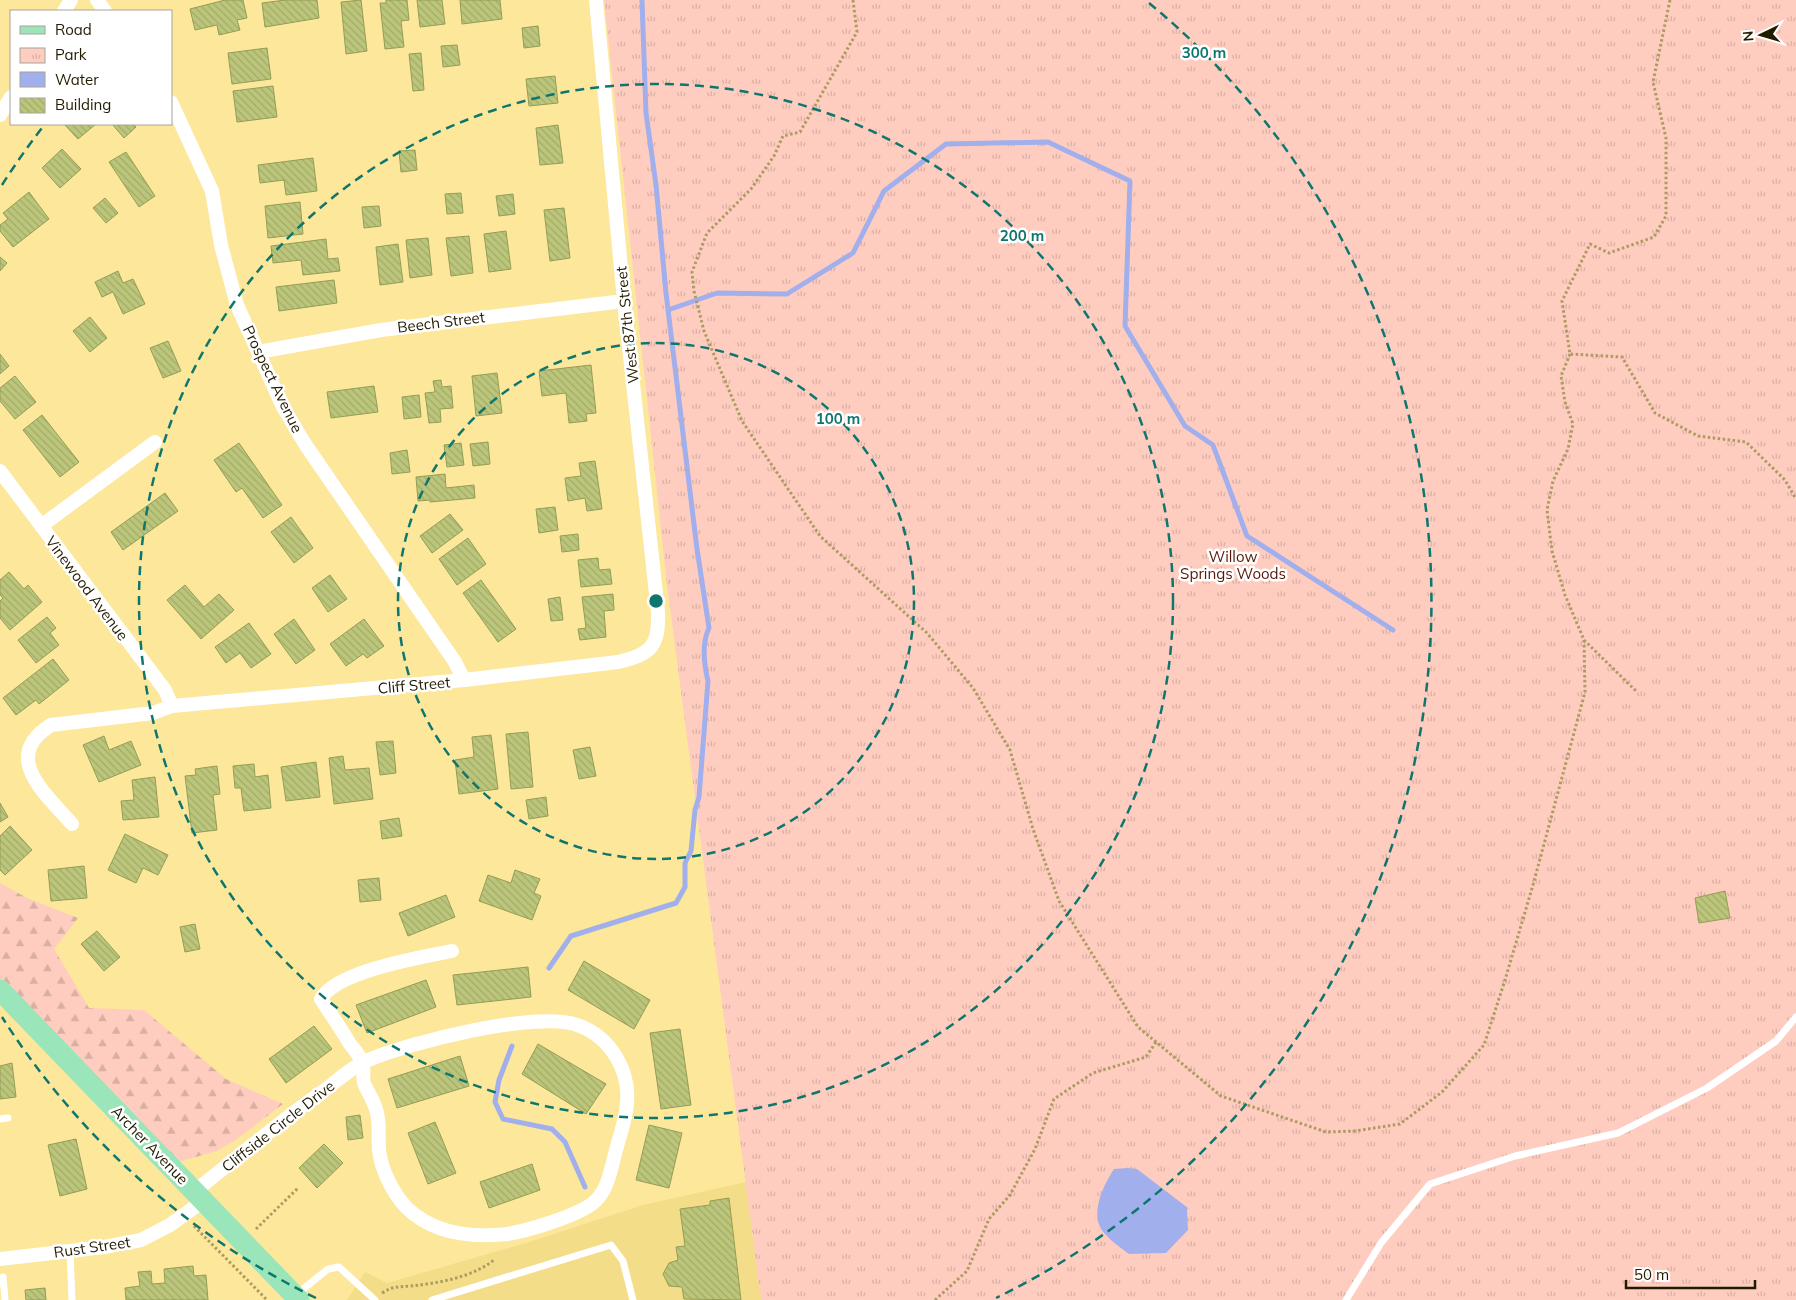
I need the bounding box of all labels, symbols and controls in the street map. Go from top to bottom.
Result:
legend [10,10,172,125]
north arrow [1736,10,1786,60]
text: Road [55,20,92,39]
text: N [1739,30,1757,42]
text: 300 m [1182,43,1226,62]
text: Park [55,45,87,64]
text: Water [55,70,99,89]
text: Building [55,95,111,114]
text: 200 m [1000,226,1044,245]
street label: West 87th Street [611,265,643,385]
street label: Beech Street [396,307,486,337]
street label: Prospect Avenue [239,322,307,436]
text: 100 m [816,409,860,428]
street label: Vinewood Avenue [41,532,133,644]
park label: Willow Springs Woods [1180,547,1286,583]
centre of rings [647,592,665,610]
street label: Cliff Street [377,672,451,698]
street label: Cliffside Circle Drive [218,1076,338,1176]
street label: Archer Avenue [108,1102,192,1188]
street label: Rust Street [53,1232,131,1262]
scale bar [1626,1258,1755,1290]
text: 50 m [1634,1265,1669,1284]

